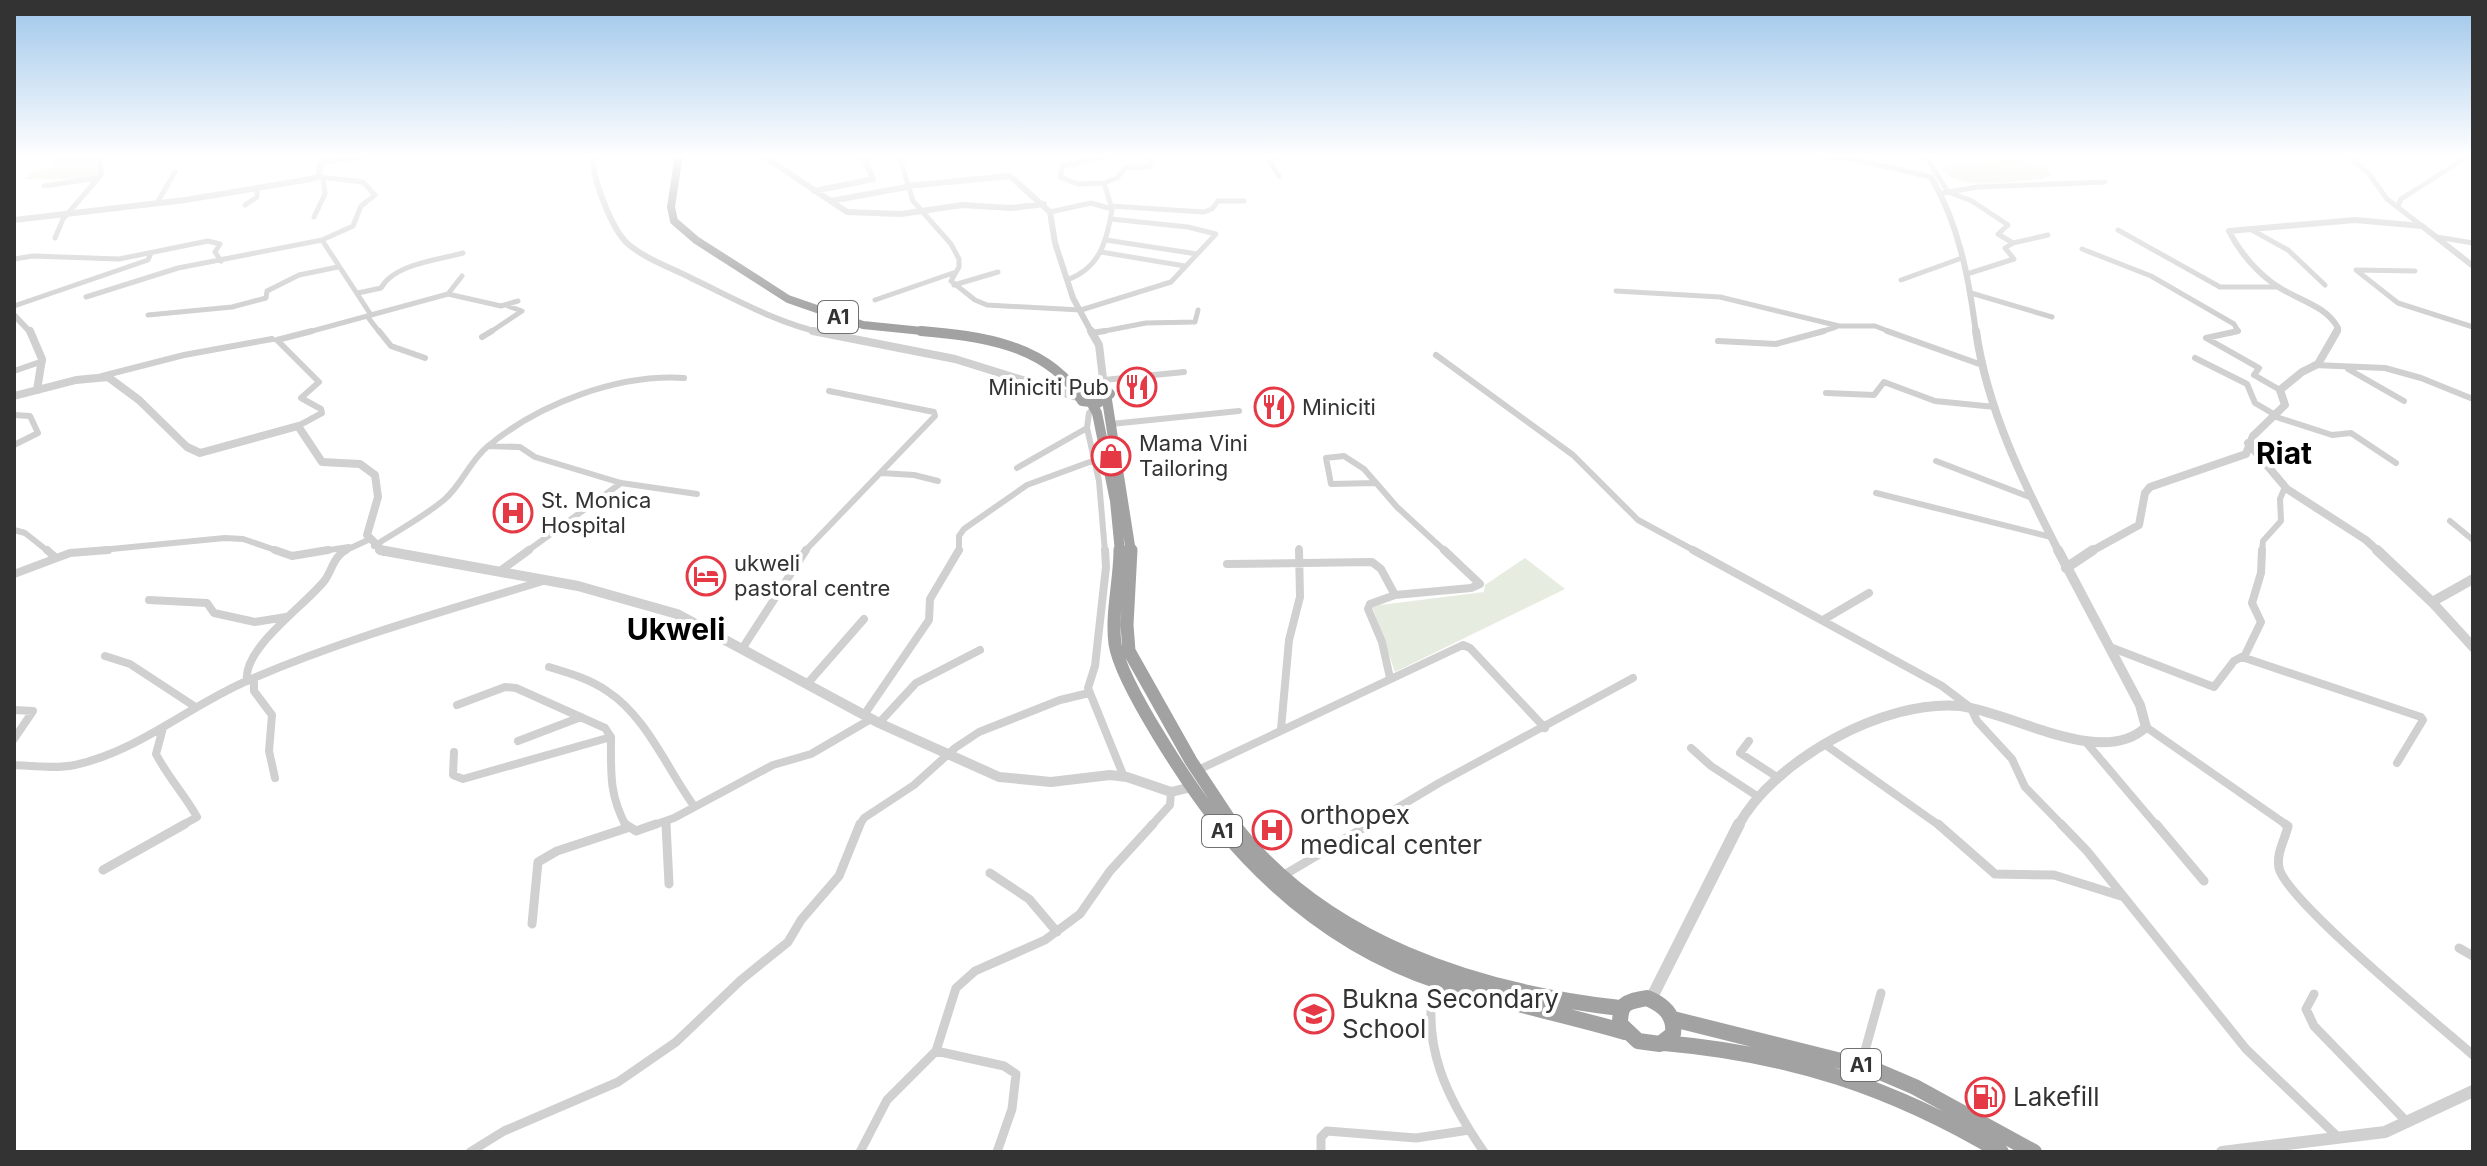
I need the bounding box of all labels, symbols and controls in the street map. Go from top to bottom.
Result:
road number: A1 [818,301,858,333]
restaurant icon: Miniciti Pub [1116,366,1158,408]
place label: Miniciti Pub [988,374,1109,400]
restaurant icon: Miniciti [1253,386,1295,428]
place label: Miniciti [1302,394,1376,420]
place label: Mama Vini Tailoring [1139,430,1248,481]
shop icon: Mama Vini Tailoring [1090,435,1132,477]
district label: Riat [2256,435,2312,471]
place label: St. Monica Hospital [541,487,651,538]
hospital icon: St. Monica Hospital [492,492,534,534]
place label: ukweli pastoral centre [734,550,890,601]
hotel icon: ukweli pastoral centre [685,555,727,597]
district label: Ukweli [627,611,725,647]
place label: orthopex medical center [1300,799,1482,860]
hospital icon: orthopex medical center [1251,809,1293,851]
road number: A1 [1202,815,1242,847]
place label: Bukna Secondary School [1342,983,1559,1044]
school or university icon: Bukna Secondary School [1293,993,1335,1035]
road number: A1 [1841,1049,1881,1081]
fuel station icon: Lakefill [1964,1076,2006,1118]
place label: Lakefill [2013,1081,2100,1112]

